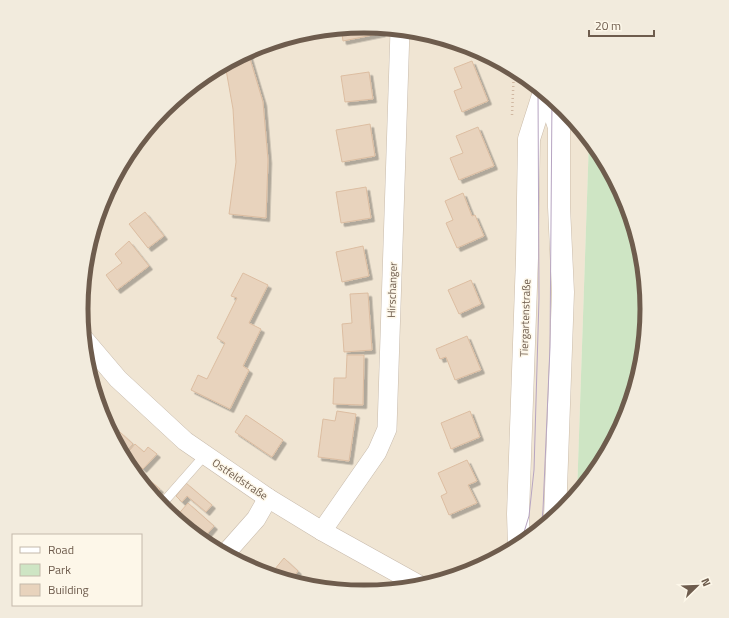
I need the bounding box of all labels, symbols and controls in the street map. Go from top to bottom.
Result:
scale bar [589,12,654,38]
text: 20 m [595,16,621,35]
street label: Hirschanger [383,262,401,318]
street label: Tiergartenstraße [516,278,534,357]
street label: Ostfeldstraße [209,455,271,504]
legend [12,534,142,606]
text: Road [48,540,74,559]
text: Park [48,560,71,579]
north arrow [677,566,717,606]
text: N [697,575,715,589]
text: Building [48,580,89,599]

